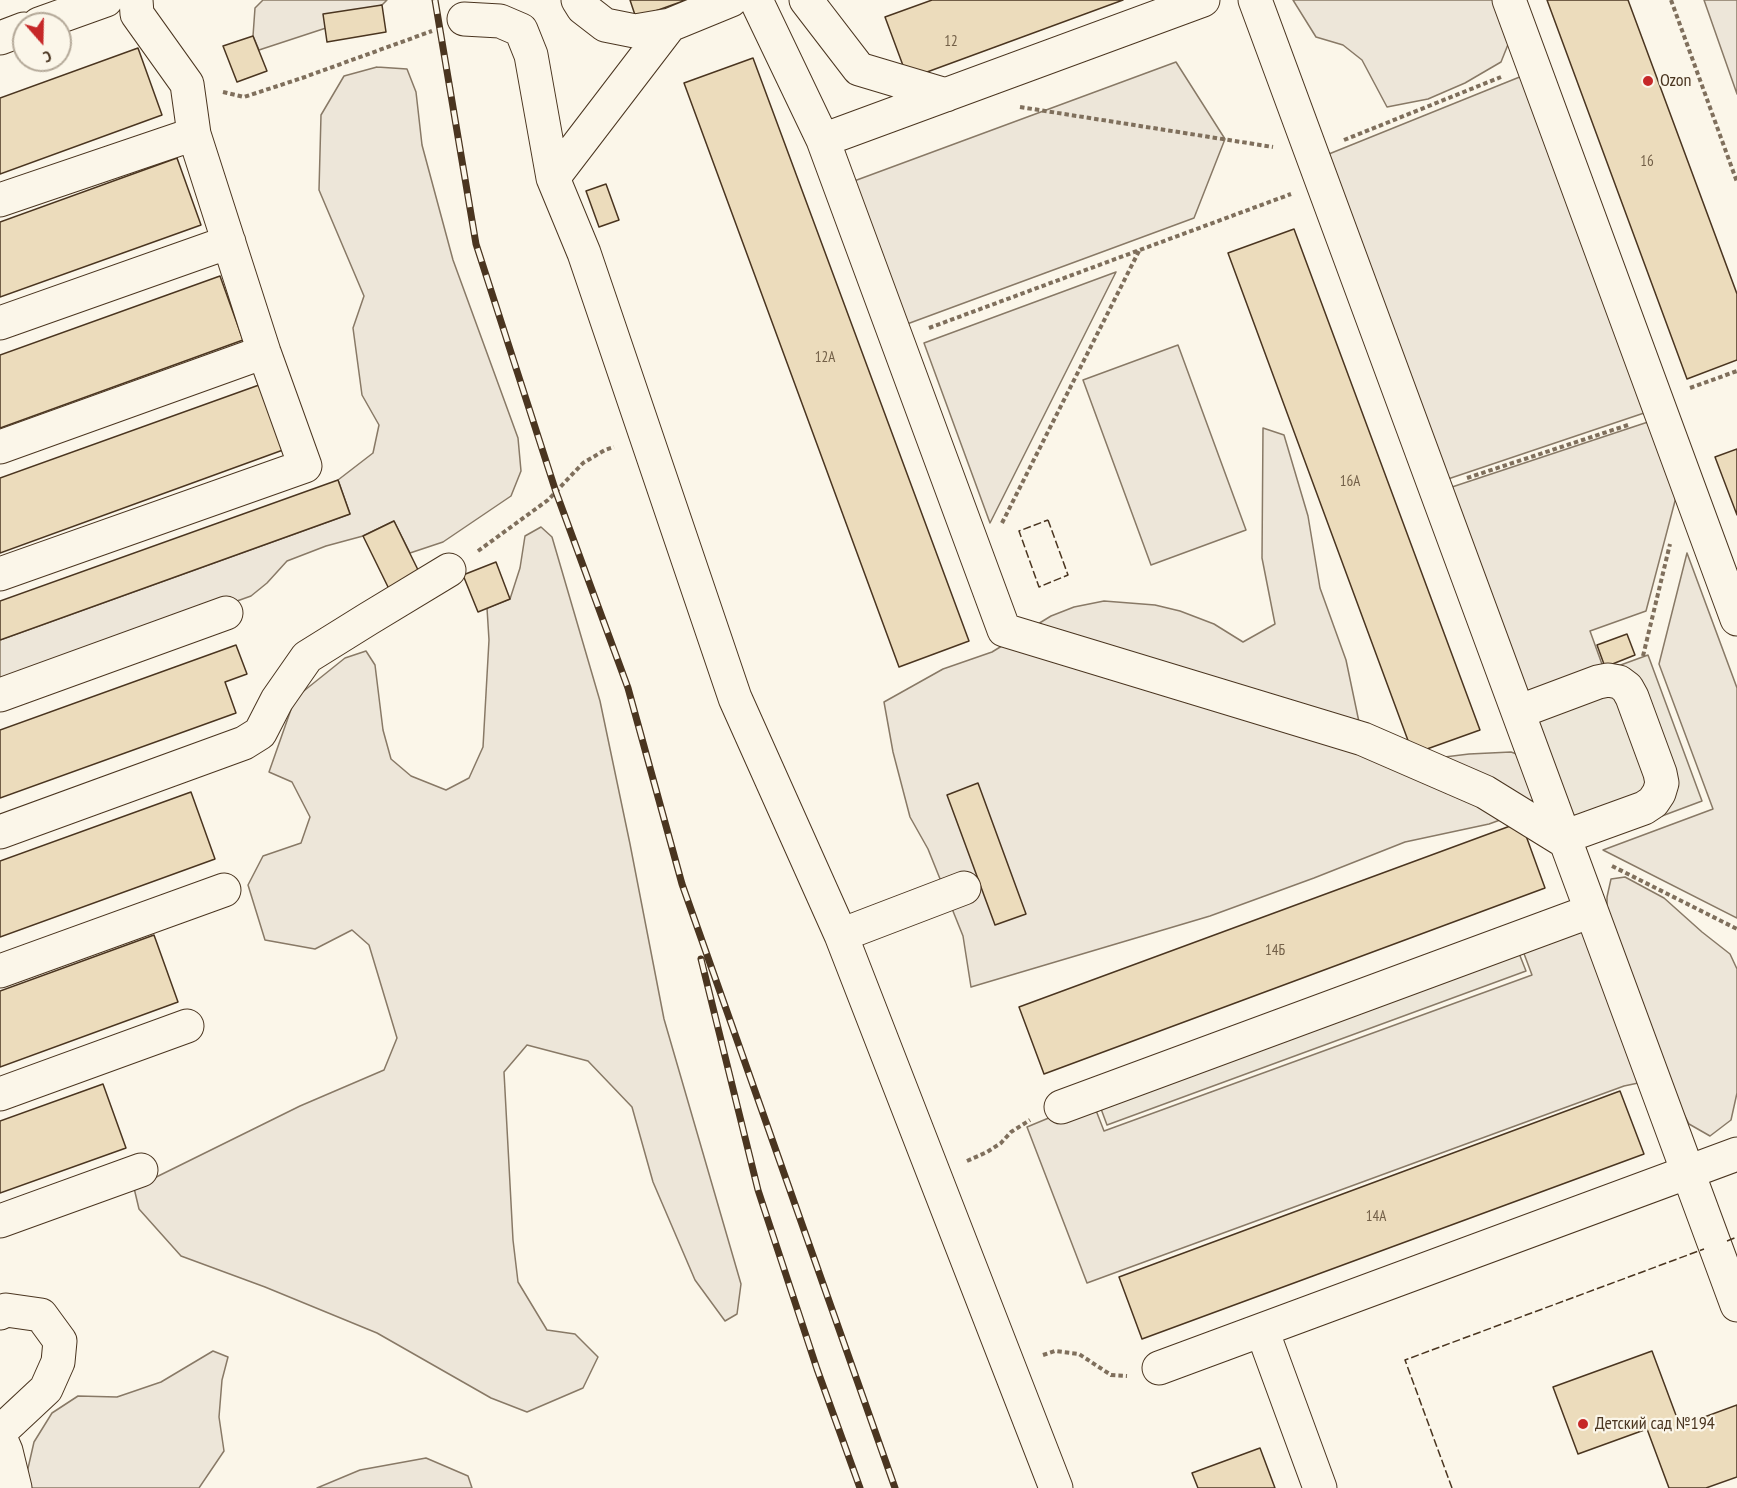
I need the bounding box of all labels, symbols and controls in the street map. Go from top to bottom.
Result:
north arrow [12,12,72,72]
house number: 12 [944,33,958,51]
text: С [41,46,54,68]
place label: Ozon [1660,70,1692,92]
marker: Ozon [1641,74,1655,88]
house number: 16 [1640,153,1654,171]
house number: 12А [815,349,835,367]
house number: 16А [1340,473,1360,491]
house number: 14Б [1265,942,1285,960]
house number: 14А [1366,1208,1386,1226]
place label: Детский сад №194 [1595,1413,1715,1435]
marker: Детский сад №194 [1576,1417,1590,1431]

